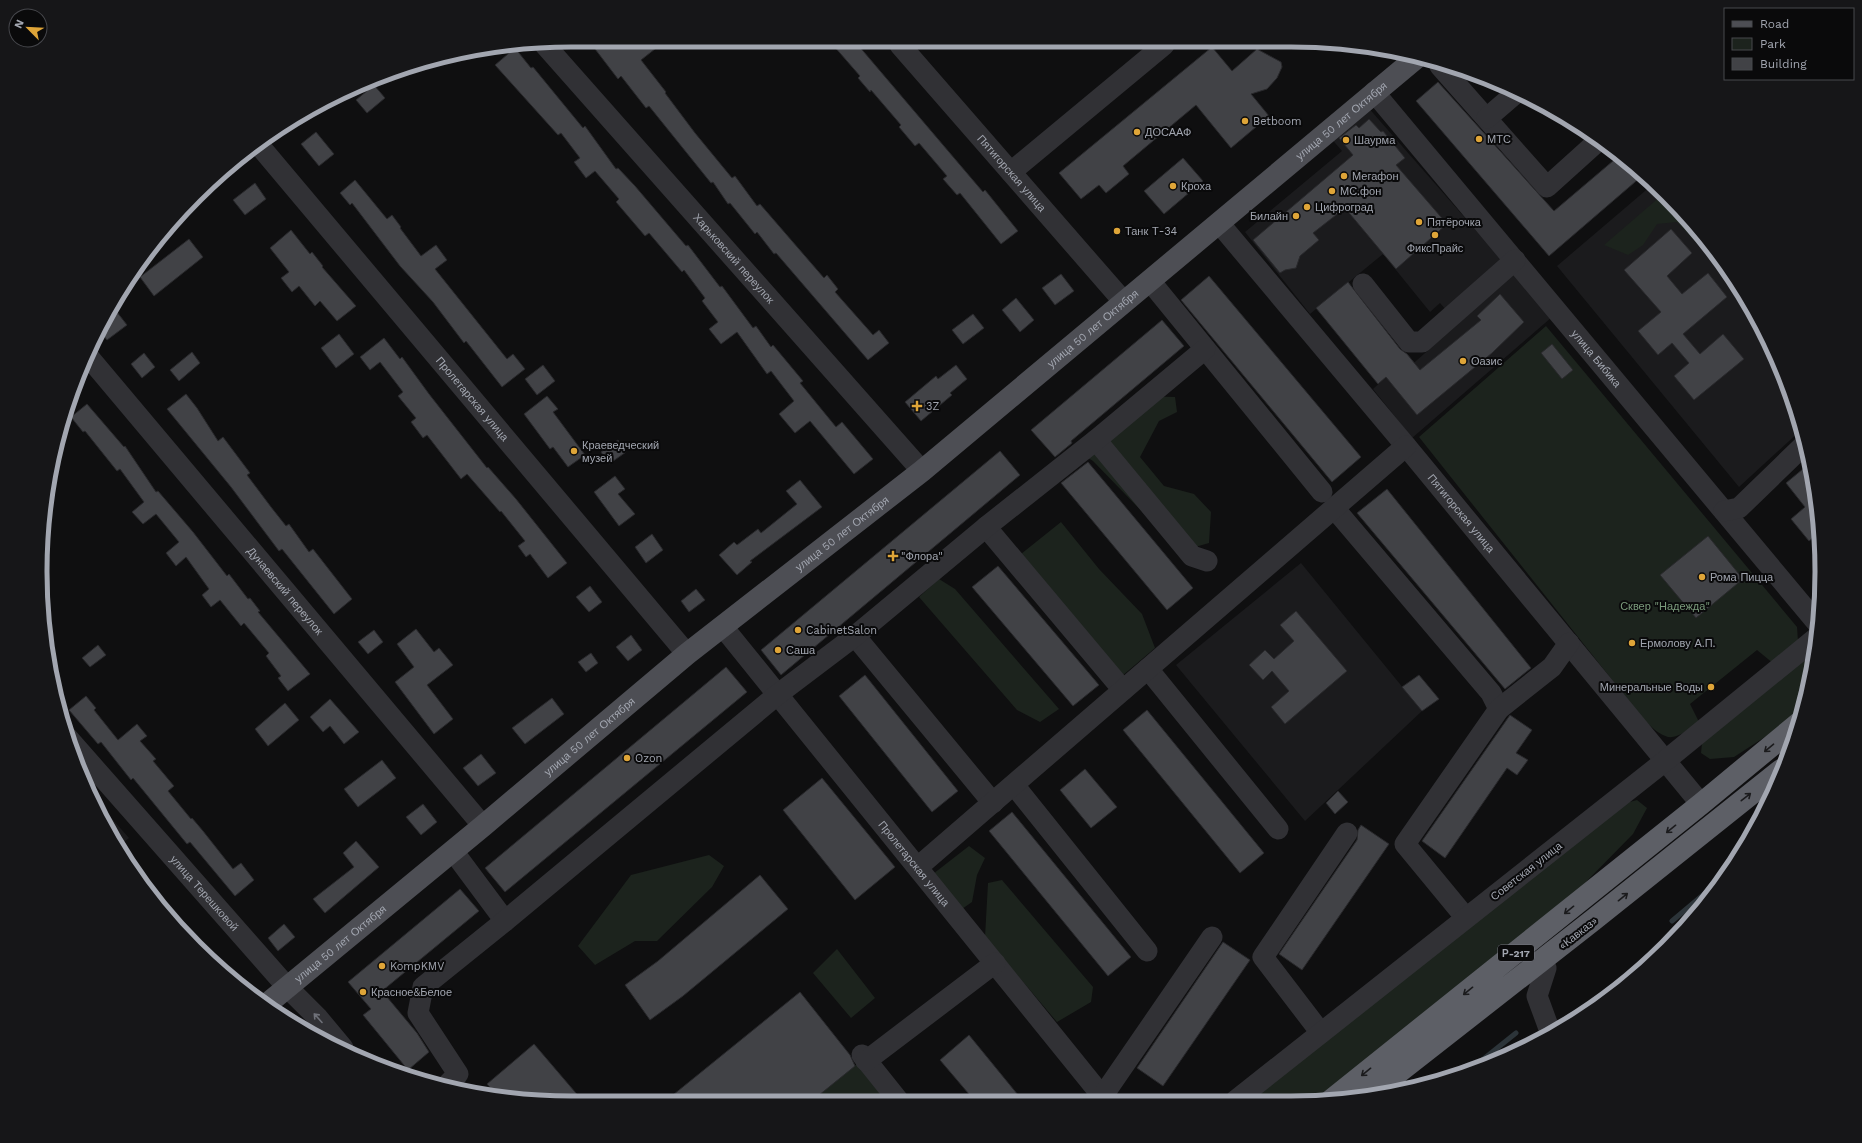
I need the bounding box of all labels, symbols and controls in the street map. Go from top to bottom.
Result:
north arrow [8,8,48,48]
legend [1724,8,1854,80]
text: Road [1760,17,1789,31]
text: N [12,18,27,31]
text: Park [1760,37,1786,51]
text: Building [1760,57,1807,71]
street label: улица 50 лет Октября [1293,79,1390,163]
place label: Betboom [1253,115,1302,128]
marker: Betboom [1240,116,1250,126]
place label: ДОСААФ [1145,126,1191,139]
marker: ДОСААФ [1132,127,1142,137]
street label: Пятигорская улица [974,132,1049,215]
place label: МТС [1487,133,1511,146]
place label: Шаурма [1354,134,1396,147]
marker: МТС [1474,134,1484,144]
marker: Шаурма [1341,135,1351,145]
place label: Мегафон [1352,170,1399,183]
marker: Мегафон [1339,171,1349,181]
place label: Кроха [1181,180,1212,193]
marker: Кроха [1168,181,1178,191]
place label: МС.фон [1340,185,1381,198]
marker: МС.фон [1327,186,1337,196]
place label: Цифроград [1315,201,1374,214]
marker: Цифроград [1302,202,1312,212]
place label: Билайн [1250,210,1288,223]
street label: Харьковский переулок [690,211,777,306]
marker: Билайн [1291,211,1301,221]
place label: Пятёрочка [1427,216,1482,229]
marker: Пятёрочка [1414,217,1424,227]
place label: Танк Т-34 [1125,225,1178,238]
marker: Танк Т-34 [1112,226,1122,236]
marker: ФиксПрайс [1430,230,1440,240]
place label: ФиксПрайс [1407,242,1464,255]
street label: улица 50 лет Октября [1045,287,1141,371]
street label: улица Бибика [1568,327,1624,391]
street label: Пролетарская улица [433,354,512,445]
place label: Оазис [1471,355,1503,368]
marker: Оазис [1458,356,1468,366]
marker: 3Z [911,400,923,412]
place label: 3Z [926,400,939,413]
place label: Краеведческий музей [582,439,659,465]
marker: Краеведческий музей [569,446,579,456]
street label: Пятигорская улица [1425,472,1498,556]
street label: улица 50 лет Октября [793,493,891,574]
street label: Дунаевский переулок [244,545,326,638]
place label: "Флора" [901,550,943,563]
marker: "Флора" [888,551,898,561]
place label: Рома Пицца [1710,571,1774,584]
marker: Рома Пицца [1697,572,1707,582]
park label: Сквер "Надежда" [1620,600,1710,613]
place label: CabinetSalon [806,624,877,637]
marker: CabinetSalon [793,625,803,635]
place label: Ермолову А.П. [1640,637,1716,650]
marker: Ермолову А.П. [1627,638,1637,648]
place label: Саша [786,644,816,657]
marker: Саша [773,645,783,655]
place label: Минеральные Воды [1600,681,1703,694]
marker: Минеральные Воды [1706,682,1716,692]
street label: улица 50 лет Октября [542,695,638,779]
one-way arrow [1763,743,1774,752]
place label: Ozon [635,752,662,765]
marker: Ozon [622,753,632,763]
one-way arrow [1741,793,1752,802]
street label: Пролетарская улица [875,818,953,910]
one-way arrow [1666,824,1676,833]
street label: Советская улица [1488,839,1565,903]
street label: улица Терешковой [167,853,241,934]
one-way arrow [1618,892,1629,901]
street label: улица 50 лет Октября [292,902,389,986]
one-way arrow [1564,906,1575,914]
street label: «Кавказ» [1556,914,1600,952]
road number: Р-217 [1498,945,1534,961]
place label: KompKMV [390,960,444,973]
marker: KompKMV [377,961,387,971]
place label: Красное&Белое [371,986,452,999]
marker: Красное&Белое [358,987,368,997]
one-way arrow [1462,987,1473,995]
one-way arrow [314,1014,323,1024]
one-way arrow [1361,1068,1372,1076]

